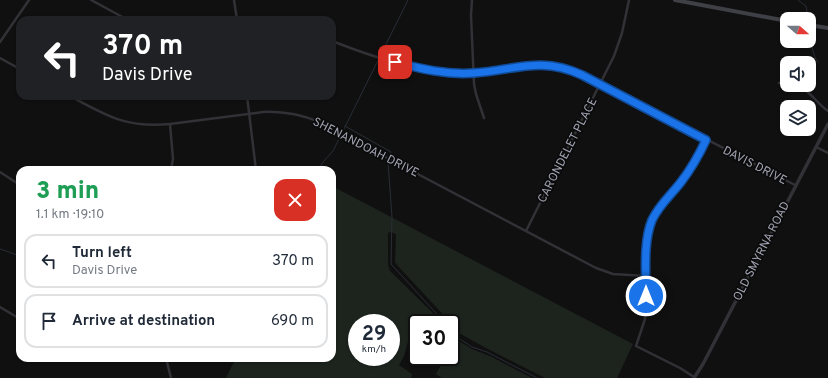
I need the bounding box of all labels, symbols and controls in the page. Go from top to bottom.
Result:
north arrow [780,12,816,48]
map controls [780,12,816,136]
text: 370 m [102,29,183,65]
icon: left [36,32,88,84]
pin [378,45,412,79]
icon: arrive [384,51,406,73]
button: sound [780,56,816,92]
text: Davis Drive [102,64,193,87]
street label: CARONDELET PLACE [534,95,601,206]
button: layers [780,100,816,136]
street label: SHENANDOAH DRIVE [310,114,421,182]
street label: DAVIS DRIVE [720,143,789,189]
text: 3 min [36,177,99,207]
button: close [274,179,316,221]
street label: OLD SMYRNA ROAD [730,199,794,304]
text: 1.1 km · 19:10 [36,207,104,223]
text: Turn left [72,244,132,263]
icon: left [38,250,60,272]
text: 370 m [272,252,314,271]
text: Davis Drive [72,263,137,279]
position arrow [625,275,667,317]
icon: arrive [38,310,60,332]
text: Arrive at destination [72,312,215,331]
text: 690 m [271,312,314,331]
speed limit sign: 30 [408,314,460,366]
text: 29 [362,322,386,348]
text: km/h [362,343,386,356]

